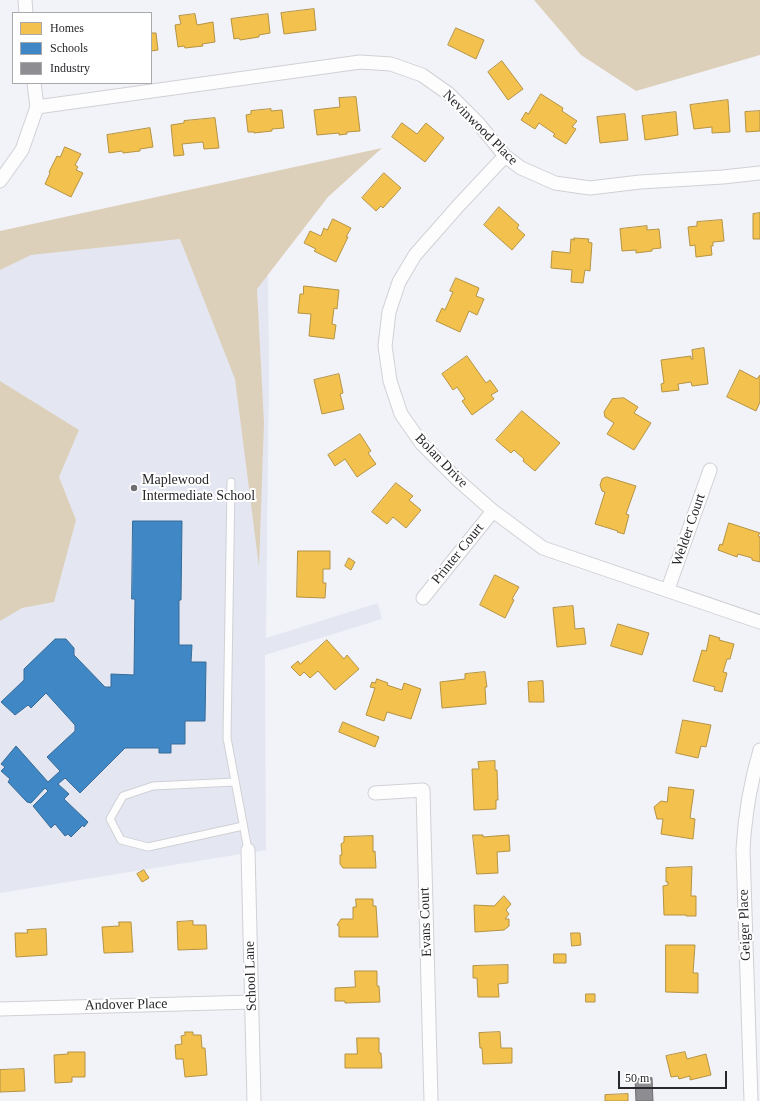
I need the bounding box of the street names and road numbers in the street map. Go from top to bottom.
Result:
street label: Nevinwood Place [439,87,521,169]
street label: Bolan Drive [411,430,471,492]
street label: Welder Court [669,492,709,568]
street label: Printer Court [428,520,488,588]
street label: Evans Court [416,887,436,957]
street label: Geiger Place [735,889,755,961]
street label: School Lane [241,941,261,1011]
street label: Andover Place [84,996,168,1014]

